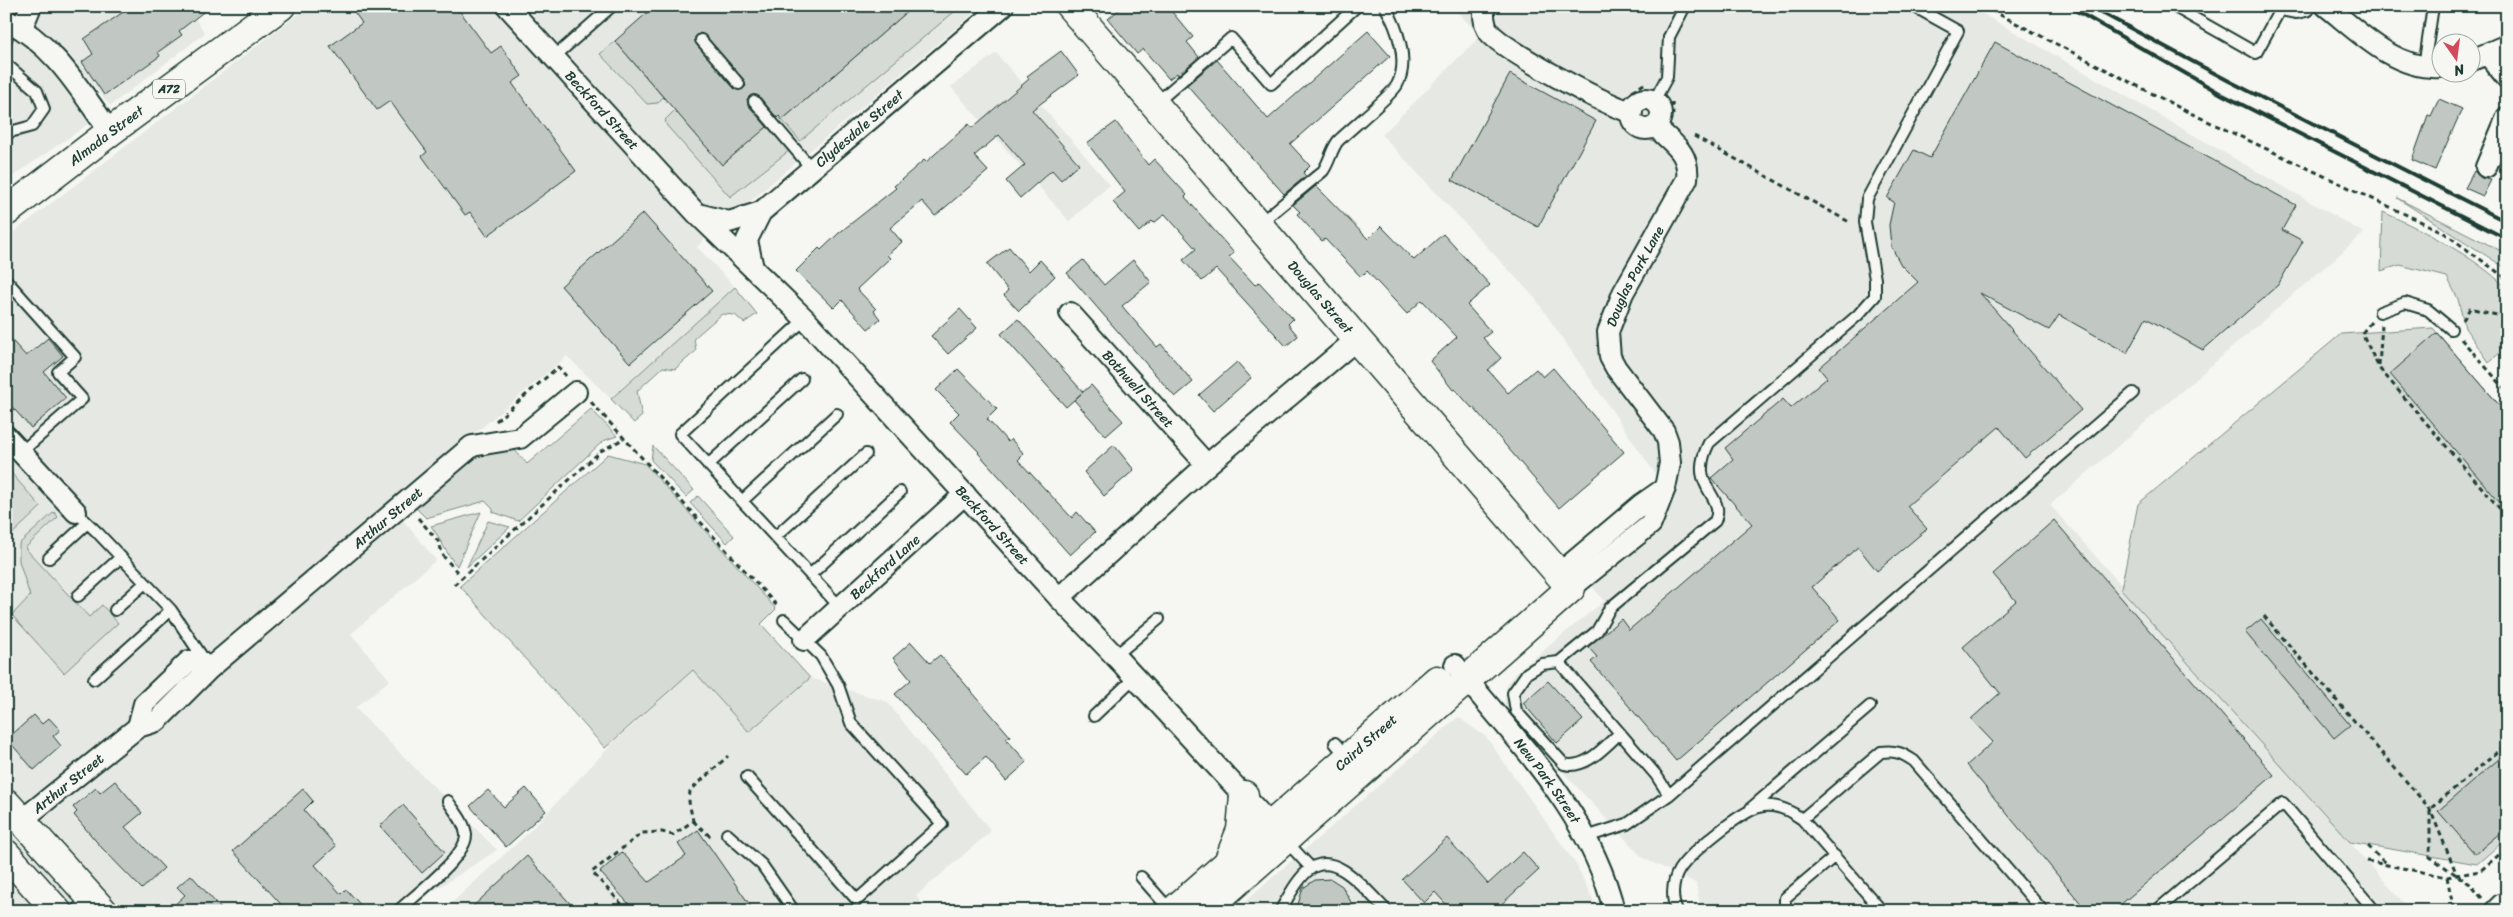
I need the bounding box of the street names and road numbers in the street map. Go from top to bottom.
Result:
street label: Beckford Street [558,65,645,156]
road number: A72 [153,80,185,98]
street label: Clydesdale Street [809,82,911,174]
street label: Almada Street [62,98,151,173]
street label: Douglas Park Lane [1599,221,1671,331]
street label: Douglas Street [1281,255,1360,341]
street label: Bothwell Street [1096,344,1180,434]
street label: Beckford Street [949,480,1036,571]
street label: Arthur Street [346,481,429,556]
street label: Beckford Lane [844,528,926,606]
street label: Caird Street [1329,708,1403,778]
street label: New Park Street [1507,732,1588,830]
street label: Arthur Street [26,747,110,821]

